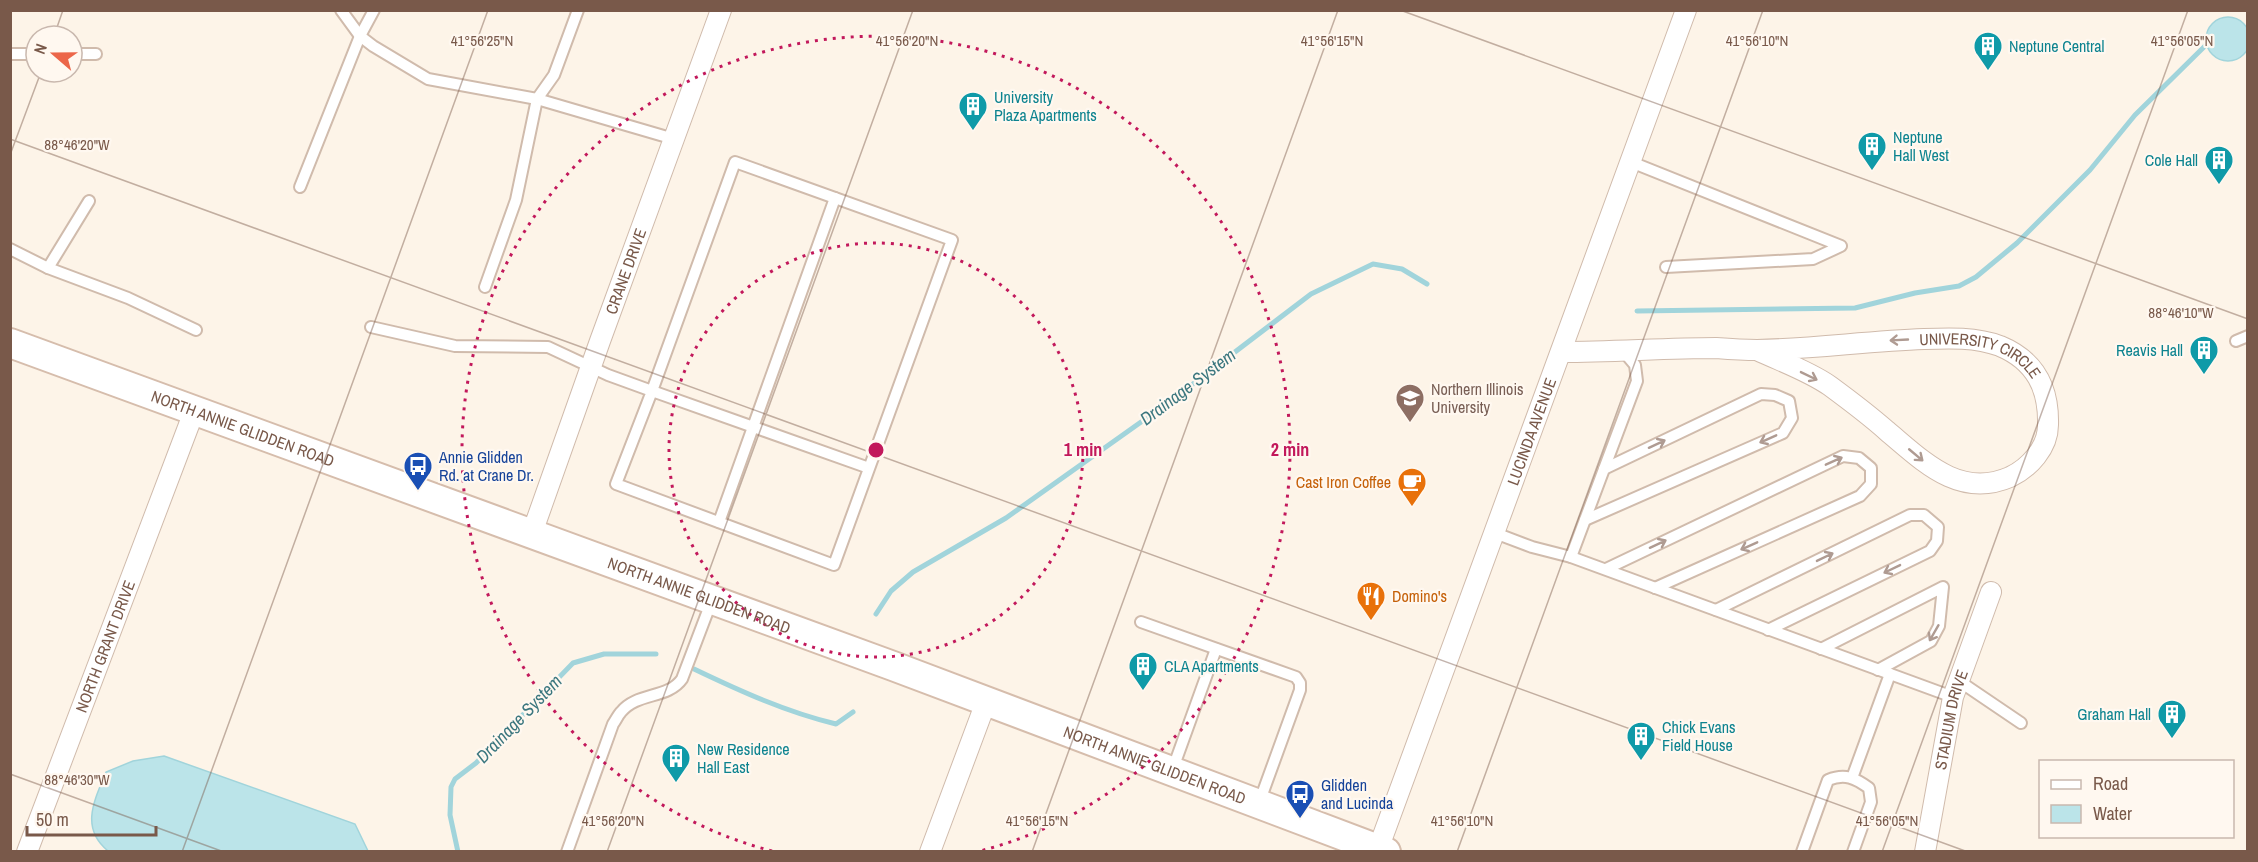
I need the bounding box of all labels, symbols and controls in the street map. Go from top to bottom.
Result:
north arrow [24,24,84,84]
text: 41°56'25"N [451,30,513,51]
text: 41°56'20"N [876,30,938,51]
text: 41°56'15"N [1301,30,1363,51]
text: 41°56'10"N [1726,30,1788,51]
building icon: Neptune Central [1972,30,2004,72]
text: 41°56'05"N [2151,30,2213,51]
place label: Neptune Central [2009,35,2105,57]
text: N [28,41,52,57]
place label: University Plaza Apartments [994,86,1097,126]
building icon: University Plaza Apartments [957,90,989,132]
place label: Neptune Hall West [1893,126,1949,166]
building icon: Neptune Hall West [1856,130,1888,172]
text: 88°46'20"W [44,134,110,155]
building icon: Cole Hall [2203,144,2235,186]
place label: Cole Hall [2145,149,2198,171]
street label: CRANE DRIVE [600,225,651,317]
text: 88°46'10"W [2148,302,2214,323]
street label: UNIVERSITY CIRCLE [1919,327,2046,383]
building icon: Reavis Hall [2188,334,2220,376]
one-way arrow [1890,335,1910,346]
place label: Reavis Hall [2116,339,2183,361]
water label: Drainage System [1135,342,1241,431]
one-way arrow [1800,370,1818,382]
street label: LUCINDA AVENUE [1502,375,1561,488]
place label: Northern Illinois University [1431,378,1524,418]
school or university icon: Northern Illinois University [1394,382,1426,424]
street label: NORTH ANNIE GLIDDEN ROAD [148,385,337,472]
one-way arrow [1759,434,1777,446]
text: 1 min [1064,437,1102,462]
text: 2 min [1271,437,1309,462]
one-way arrow [1647,437,1665,449]
centre of rings [866,440,886,460]
place label: Annie Glidden Rd. at Crane Dr. [438,446,534,486]
one-way arrow [1908,449,1924,462]
bus stop icon: Annie Glidden Rd. at Crane Dr. [402,450,434,492]
one-way arrow [1825,455,1843,466]
cafe icon: Cast Iron Coffee [1396,466,1428,508]
place label: Cast Iron Coffee [1296,471,1391,493]
one-way arrow [1649,538,1667,550]
one-way arrow [1740,541,1758,552]
one-way arrow [1815,550,1833,562]
street label: NORTH ANNIE GLIDDEN ROAD [605,552,794,639]
one-way arrow [1884,564,1902,576]
street label: NORTH GRANT DRIVE [70,577,140,716]
restaurant icon: Domino's [1355,580,1387,622]
place label: Domino's [1392,585,1447,607]
one-way arrow [1928,624,1940,641]
building icon: CLA Apartments [1127,650,1159,692]
place label: CLA Apartments [1164,655,1259,677]
street label: STADIUM DRIVE [1929,666,1973,771]
water label: Drainage System [470,669,567,768]
building icon: Graham Hall [2156,698,2188,740]
place label: Graham Hall [2077,703,2151,725]
place label: Chick Evans Field House [1662,716,1736,756]
street label: NORTH ANNIE GLIDDEN ROAD [1060,720,1249,809]
building icon: Chick Evans Field House [1625,720,1657,762]
place label: New Residence Hall East [697,738,790,778]
building icon: New Residence Hall East [660,742,692,784]
legend [2039,760,2234,838]
text: 88°46'30"W [44,769,110,790]
text: Road [2093,771,2128,796]
place label: Glidden and Lucinda [1321,774,1394,814]
bus stop icon: Glidden and Lucinda [1284,778,1316,820]
scale bar [27,799,156,837]
text: Water [2093,801,2132,826]
text: 50 m [36,807,69,832]
text: 41°56'20"N [582,810,644,831]
text: 41°56'15"N [1006,810,1068,831]
text: 41°56'10"N [1431,810,1493,831]
text: 41°56'05"N [1856,810,1918,831]

